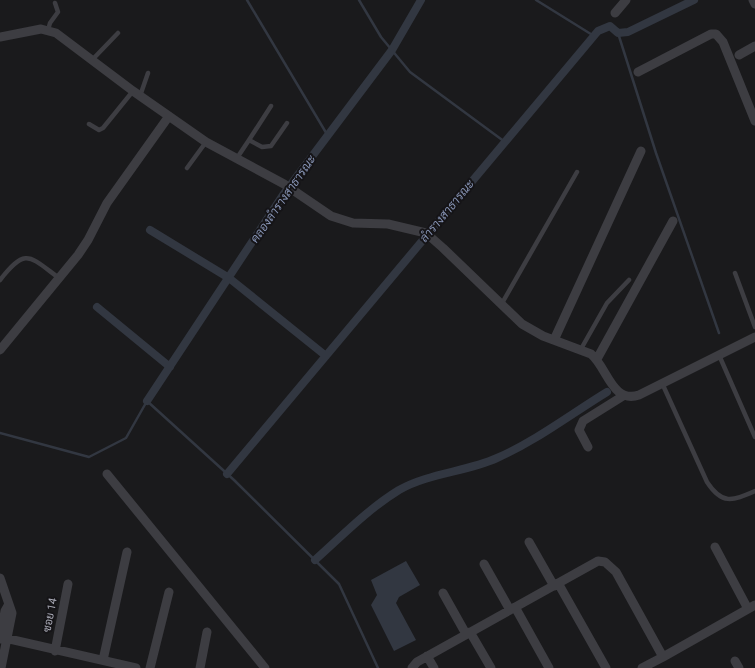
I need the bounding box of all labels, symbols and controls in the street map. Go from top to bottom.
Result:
water label: คลองลำรางสาธารณะ [247,152,319,246]
water label: ลำรางสาธารณะ [417,177,478,245]
street label: ซอย 14 [40,597,60,633]

